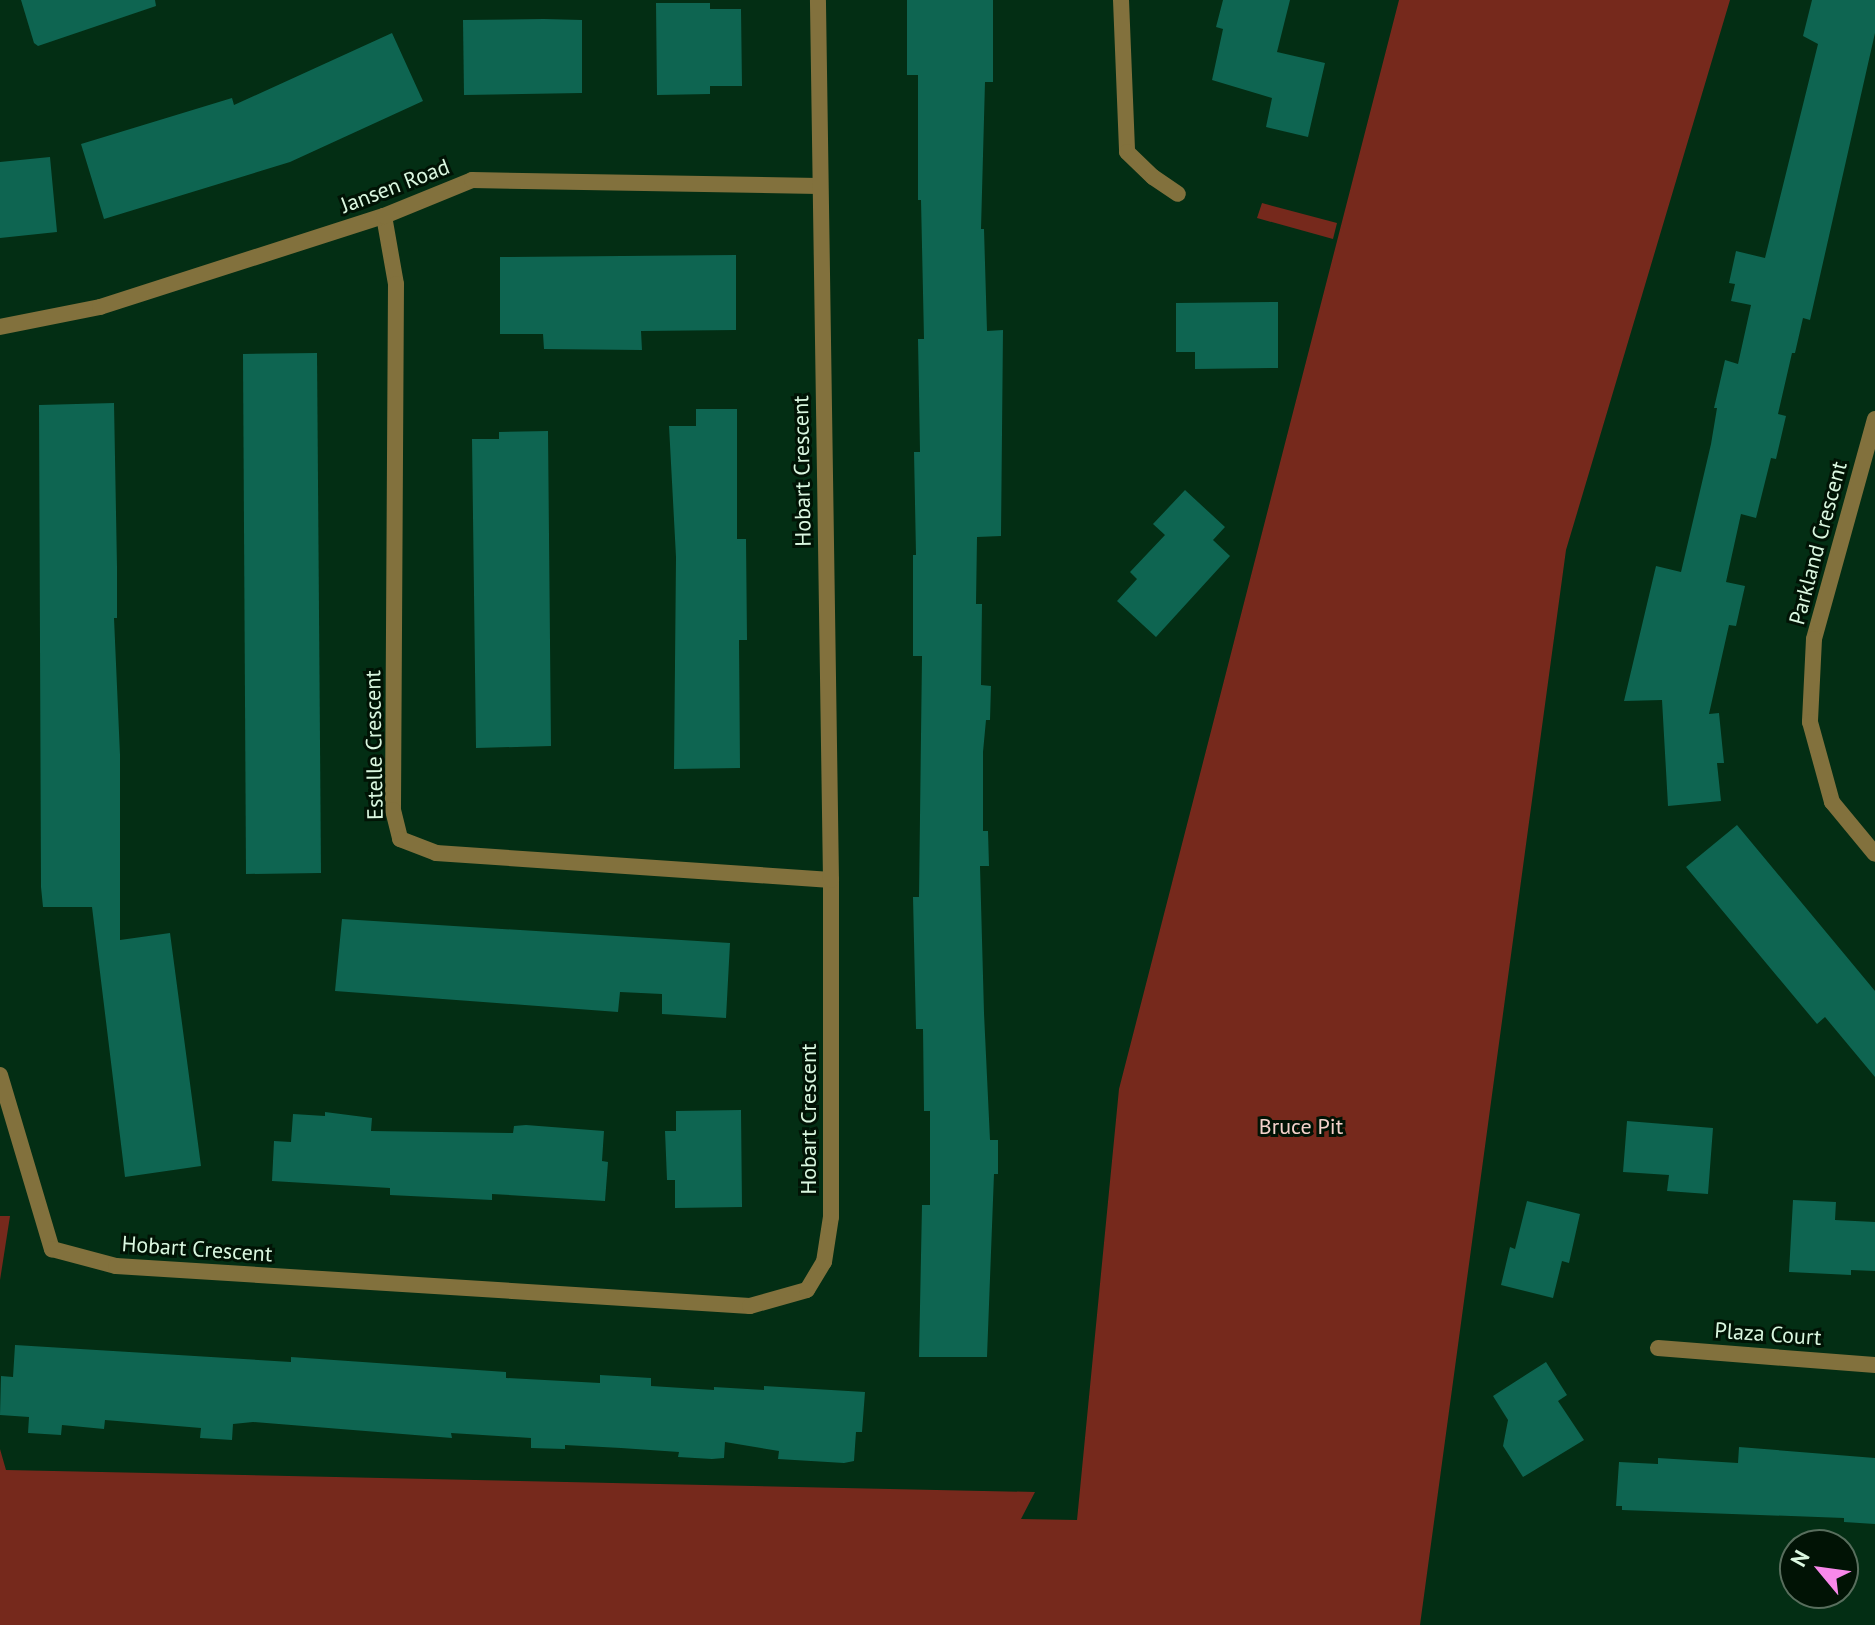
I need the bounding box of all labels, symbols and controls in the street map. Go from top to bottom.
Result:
street label: Jansen Road [337,153,453,219]
street label: Hobart Crescent [787,395,817,547]
street label: Parkland Crescent [1784,459,1852,627]
street label: Estelle Crescent [359,670,389,820]
street label: Hobart Crescent [796,1043,822,1195]
park label: Bruce Pit [1259,1114,1343,1140]
street label: Hobart Crescent [121,1231,273,1267]
street label: Plaza Court [1714,1317,1822,1351]
north arrow [1779,1529,1859,1609]
text: N [1784,1545,1816,1571]

